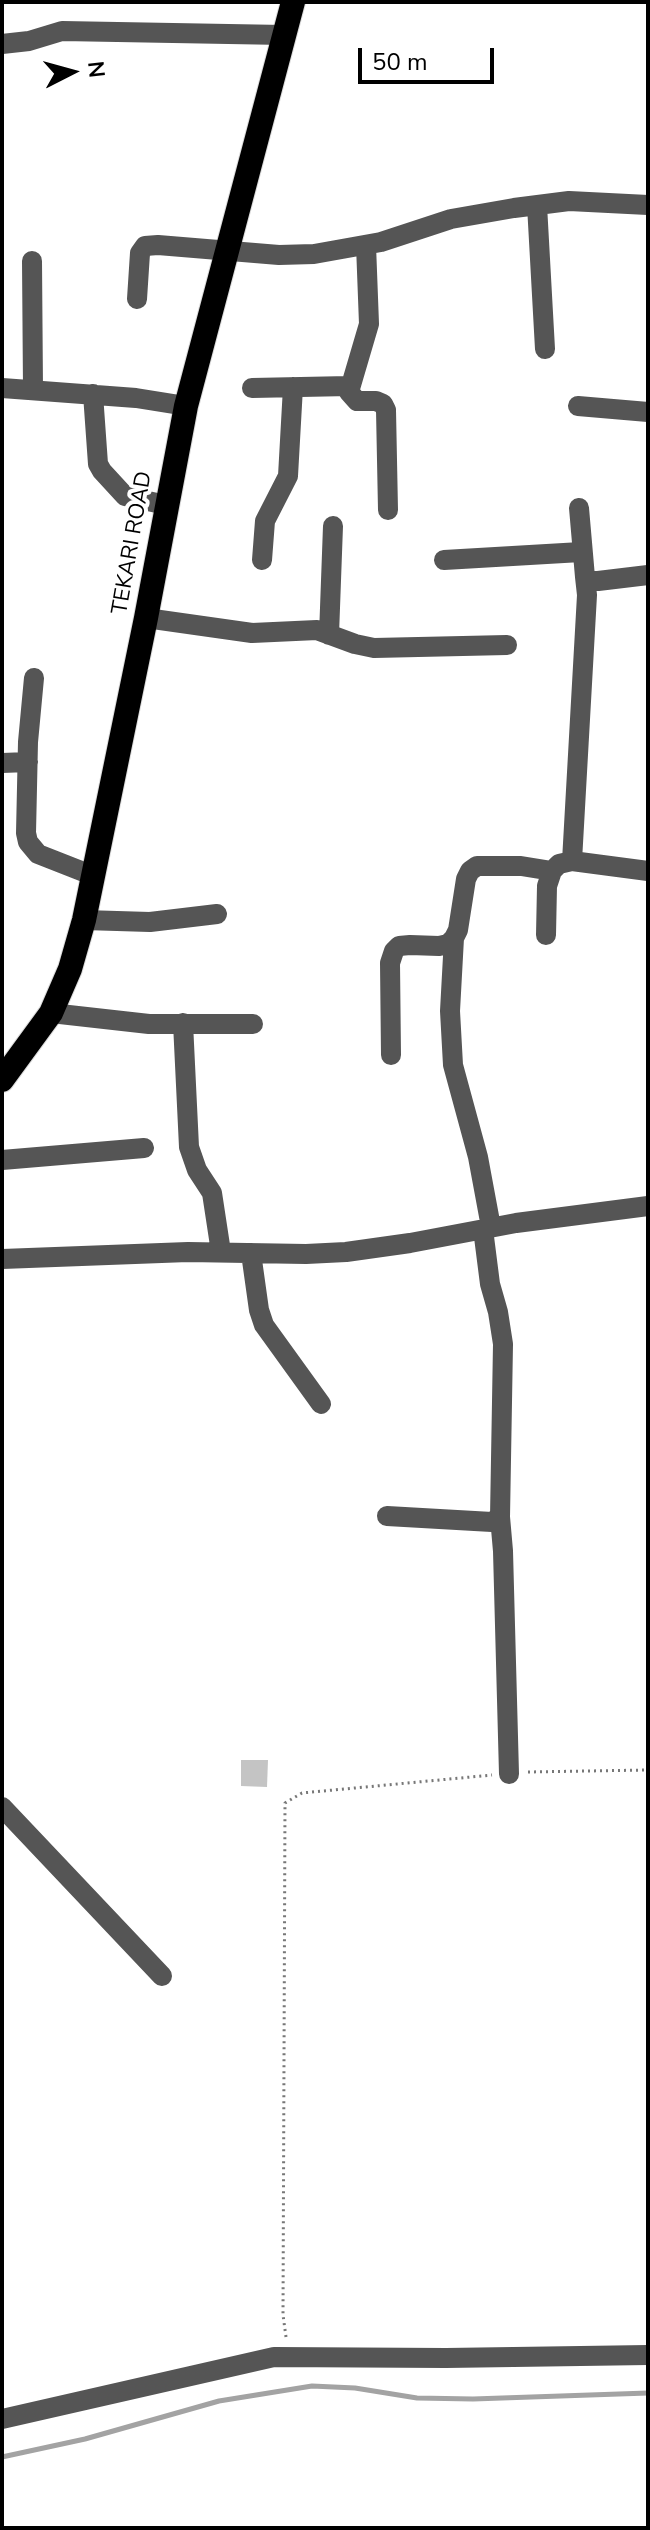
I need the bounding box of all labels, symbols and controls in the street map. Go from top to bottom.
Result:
north arrow [32,32,112,112]
scale bar [362,32,498,82]
text: 50 m [372,46,428,78]
text: N [80,60,112,79]
street label: TEKARI ROAD [107,469,159,617]

